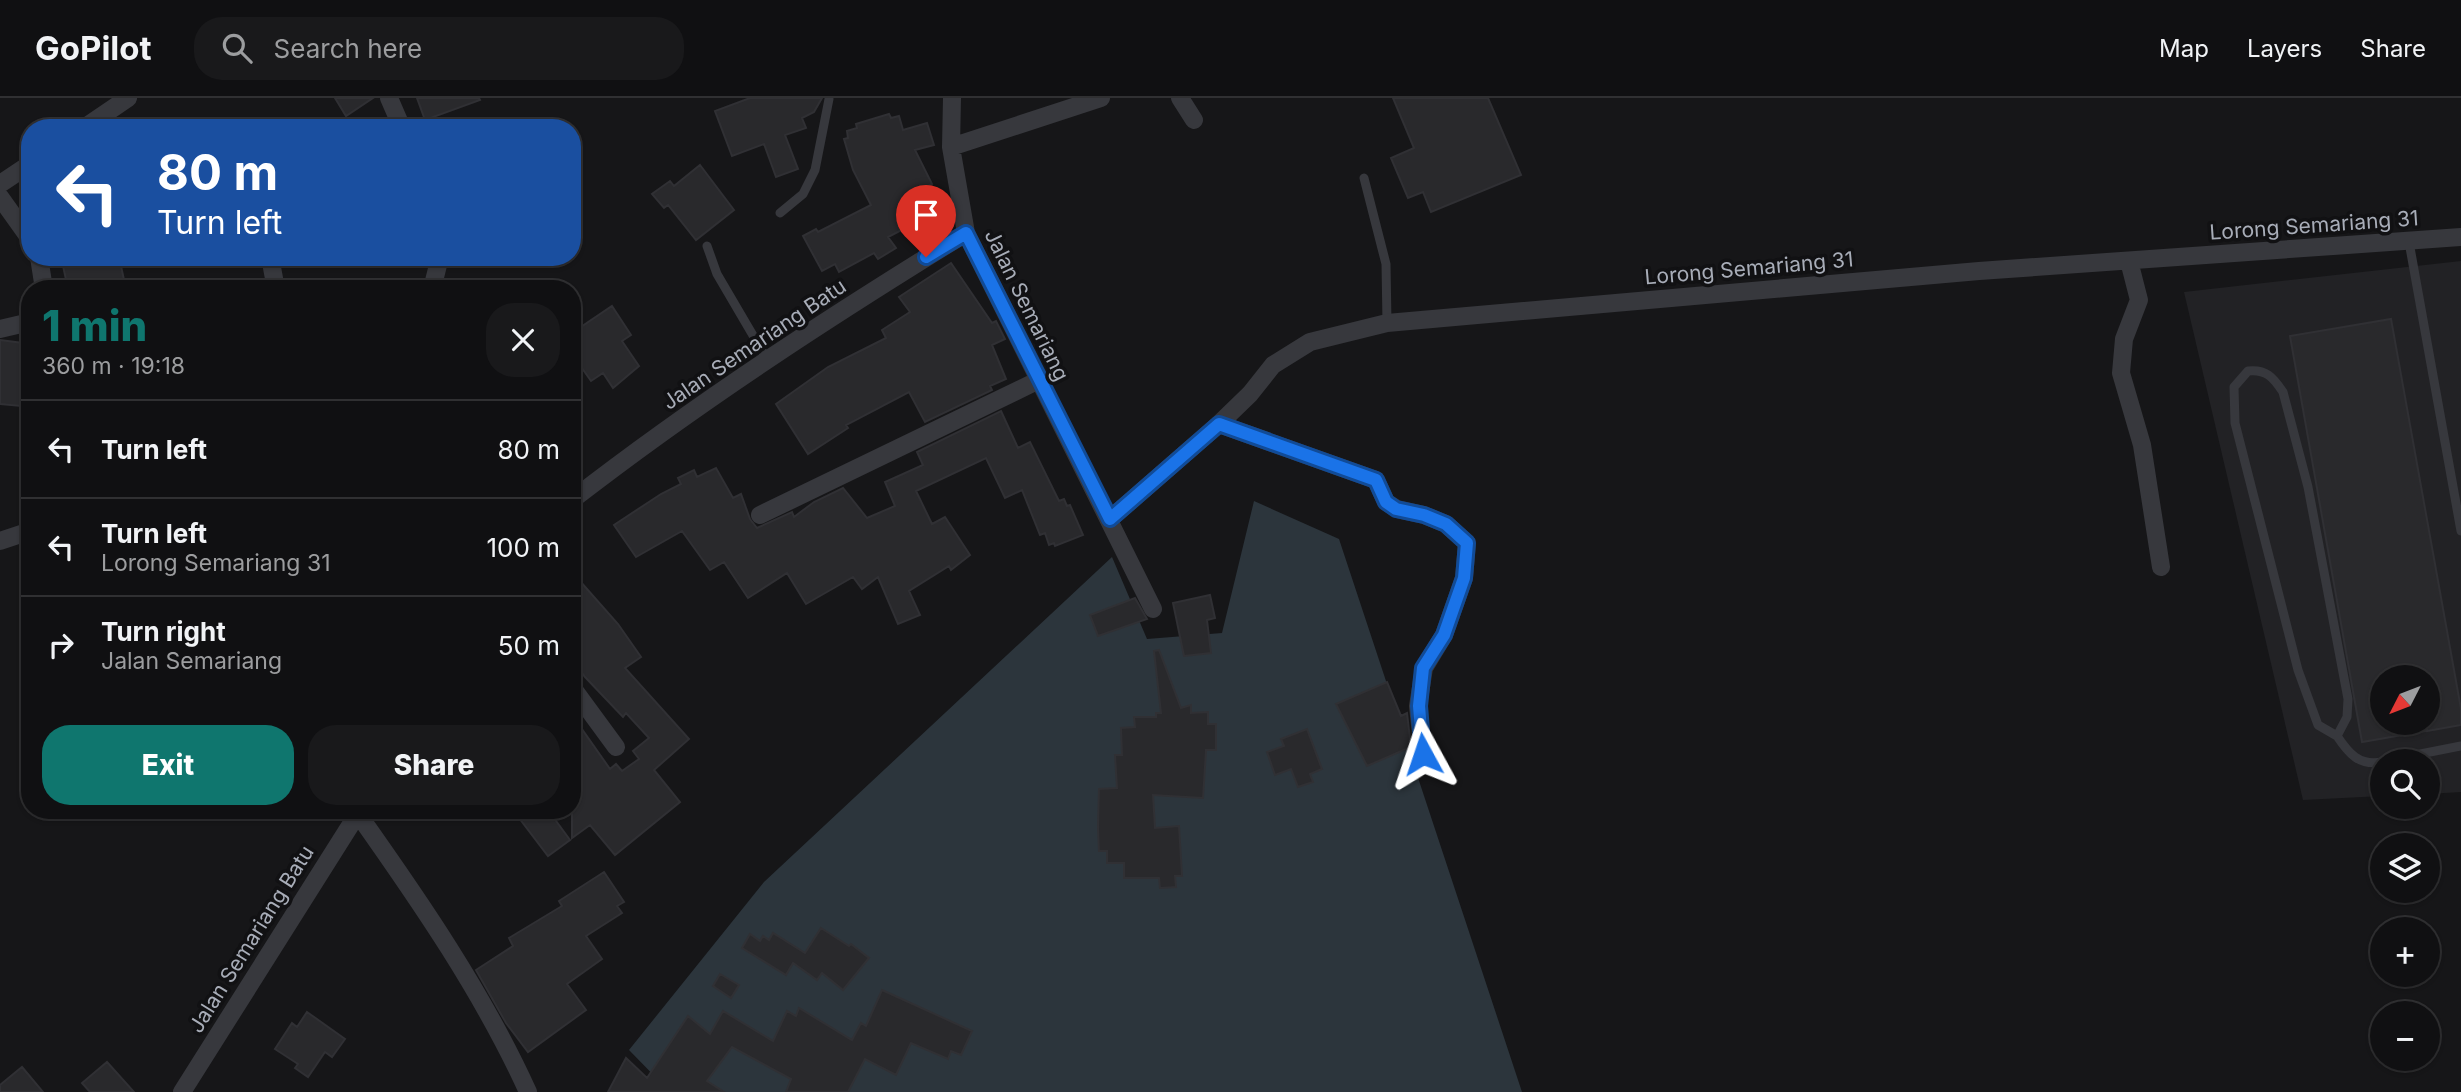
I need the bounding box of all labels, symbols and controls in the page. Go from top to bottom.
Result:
search box [194,17,684,80]
text: GoPilot [35,28,152,68]
icon: search [218,29,256,67]
text: Search here [274,33,422,64]
text: Map [2159,34,2209,63]
text: Layers [2247,34,2322,63]
text: Share [2360,34,2426,63]
text: 80 m [157,143,278,202]
icon: left [42,147,133,238]
pin [896,185,956,257]
icon: arrive [907,196,945,234]
text: Turn left [157,203,282,242]
street label: Lorong Semariang 31 [2209,205,2419,245]
street label: Jalan Semariang [980,225,1074,385]
street label: Lorong Semariang 31 [1644,246,1854,290]
street label: Jalan Semariang Batu [657,273,851,415]
text: 1 min [42,300,147,351]
button: close [486,303,560,377]
text: 360 m · 19:18 [42,352,185,380]
icon: left [42,430,80,468]
text: Turn left [101,434,207,465]
text: 80 m [497,434,560,465]
text: Turn left [101,518,207,549]
icon: left [42,528,80,566]
text: 100 m [487,532,560,563]
text: Lorong Semariang 31 [101,549,330,577]
text: Turn right [101,616,226,647]
icon: right [42,626,80,664]
text: 50 m [498,630,560,661]
text: Jalan Semariang [101,647,282,675]
north arrow [2370,665,2440,735]
map controls [2370,665,2440,1071]
position arrow [1386,717,1460,791]
button: Exit [42,725,294,805]
button: Share [308,725,560,805]
button: search [2370,749,2440,819]
button: layers [2370,833,2440,903]
street label: Jalan Semariang Batu [183,841,319,1037]
button: + [2370,917,2440,987]
button: − [2370,1001,2440,1071]

